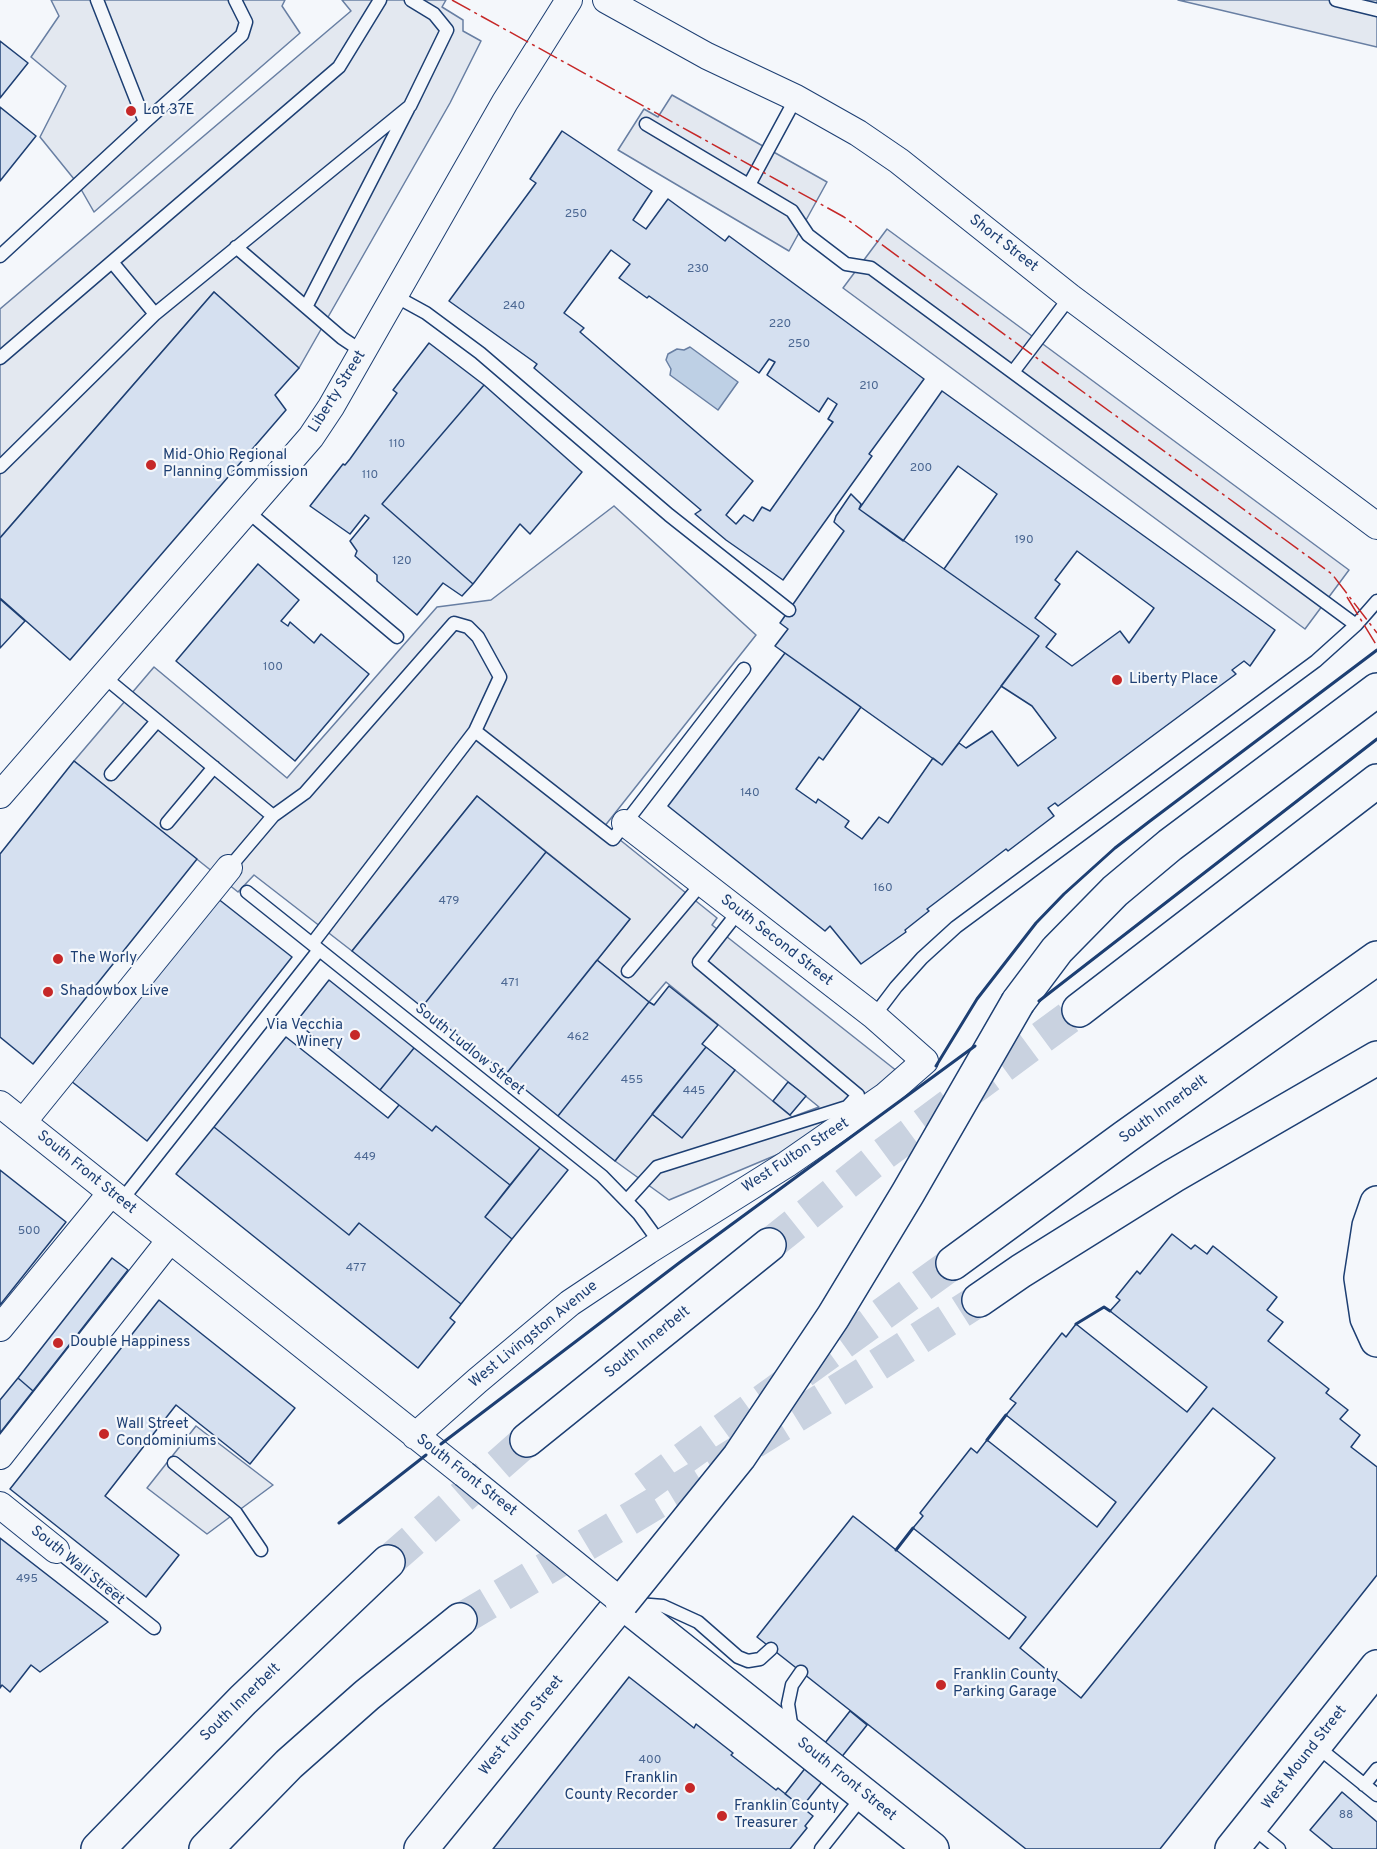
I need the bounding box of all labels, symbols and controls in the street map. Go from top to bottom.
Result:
place label: Lot 37E [143,102,194,120]
marker: Lot 37E [124,104,138,118]
house number: 250 [565,208,587,222]
street label: Short Street [965,212,1041,276]
house number: 230 [687,263,709,277]
house number: 240 [503,300,525,314]
house number: 220 [769,318,791,332]
house number: 250 [788,338,810,352]
street label: Liberty Street [306,348,370,436]
house number: 210 [859,380,879,394]
house number: 110 [389,438,405,452]
place label: Mid-Ohio Regional Planning Commission [163,447,308,482]
marker: Mid-Ohio Regional Planning Commission [144,458,158,472]
house number: 200 [910,462,932,476]
house number: 110 [362,469,378,483]
house number: 190 [1014,534,1034,548]
house number: 120 [392,555,412,569]
house number: 100 [263,661,283,675]
place label: Liberty Place [1129,671,1218,689]
marker: Liberty Place [1110,673,1124,687]
house number: 140 [740,787,760,801]
house number: 160 [873,882,893,896]
street label: South Second Street [716,892,836,990]
house number: 479 [439,895,459,909]
place label: The Worly [70,950,137,968]
marker: The Worly [51,952,65,966]
house number: 471 [501,977,519,991]
place label: Shadowbox Live [60,983,169,1001]
marker: Shadowbox Live [41,985,55,999]
street label: South Ludlow Street [411,1000,527,1100]
place label: Via Vecchia Winery [266,1017,343,1052]
marker: Via Vecchia Winery [348,1028,362,1042]
house number: 462 [567,1031,589,1045]
street label: South Innerbelt [1116,1072,1212,1148]
house number: 455 [621,1074,643,1088]
house number: 445 [683,1085,705,1099]
street label: West Fulton Street [739,1115,853,1197]
street label: South Front Street [33,1127,139,1219]
house number: 449 [354,1151,376,1165]
house number: 500 [18,1225,40,1239]
house number: 477 [346,1262,366,1276]
street label: West Livingston Avenue [466,1278,602,1392]
street label: South Innerbelt [602,1303,694,1383]
place label: Double Happiness [70,1334,190,1352]
marker: Double Happiness [51,1336,65,1350]
place label: Wall Street Condominiums [116,1416,217,1451]
marker: Wall Street Condominiums [97,1427,111,1441]
street label: South Front Street [412,1431,520,1521]
street label: South Wall Street [26,1523,128,1609]
house number: 495 [16,1573,38,1587]
street label: South Innerbelt [197,1660,285,1746]
place label: Franklin County Parking Garage [953,1667,1058,1702]
street label: West Fulton Street [476,1672,568,1780]
marker: Franklin County Parking Garage [934,1678,948,1692]
street label: West Mound Street [1259,1702,1351,1814]
street label: South Front Street [793,1734,899,1826]
house number: 400 [639,1754,661,1768]
place label: Franklin County Recorder [564,1770,678,1805]
marker: Franklin County Recorder [683,1781,697,1795]
place label: Franklin County Treasurer [734,1798,839,1833]
marker: Franklin County Treasurer [715,1809,729,1823]
house number: 88 [1339,1809,1353,1823]

